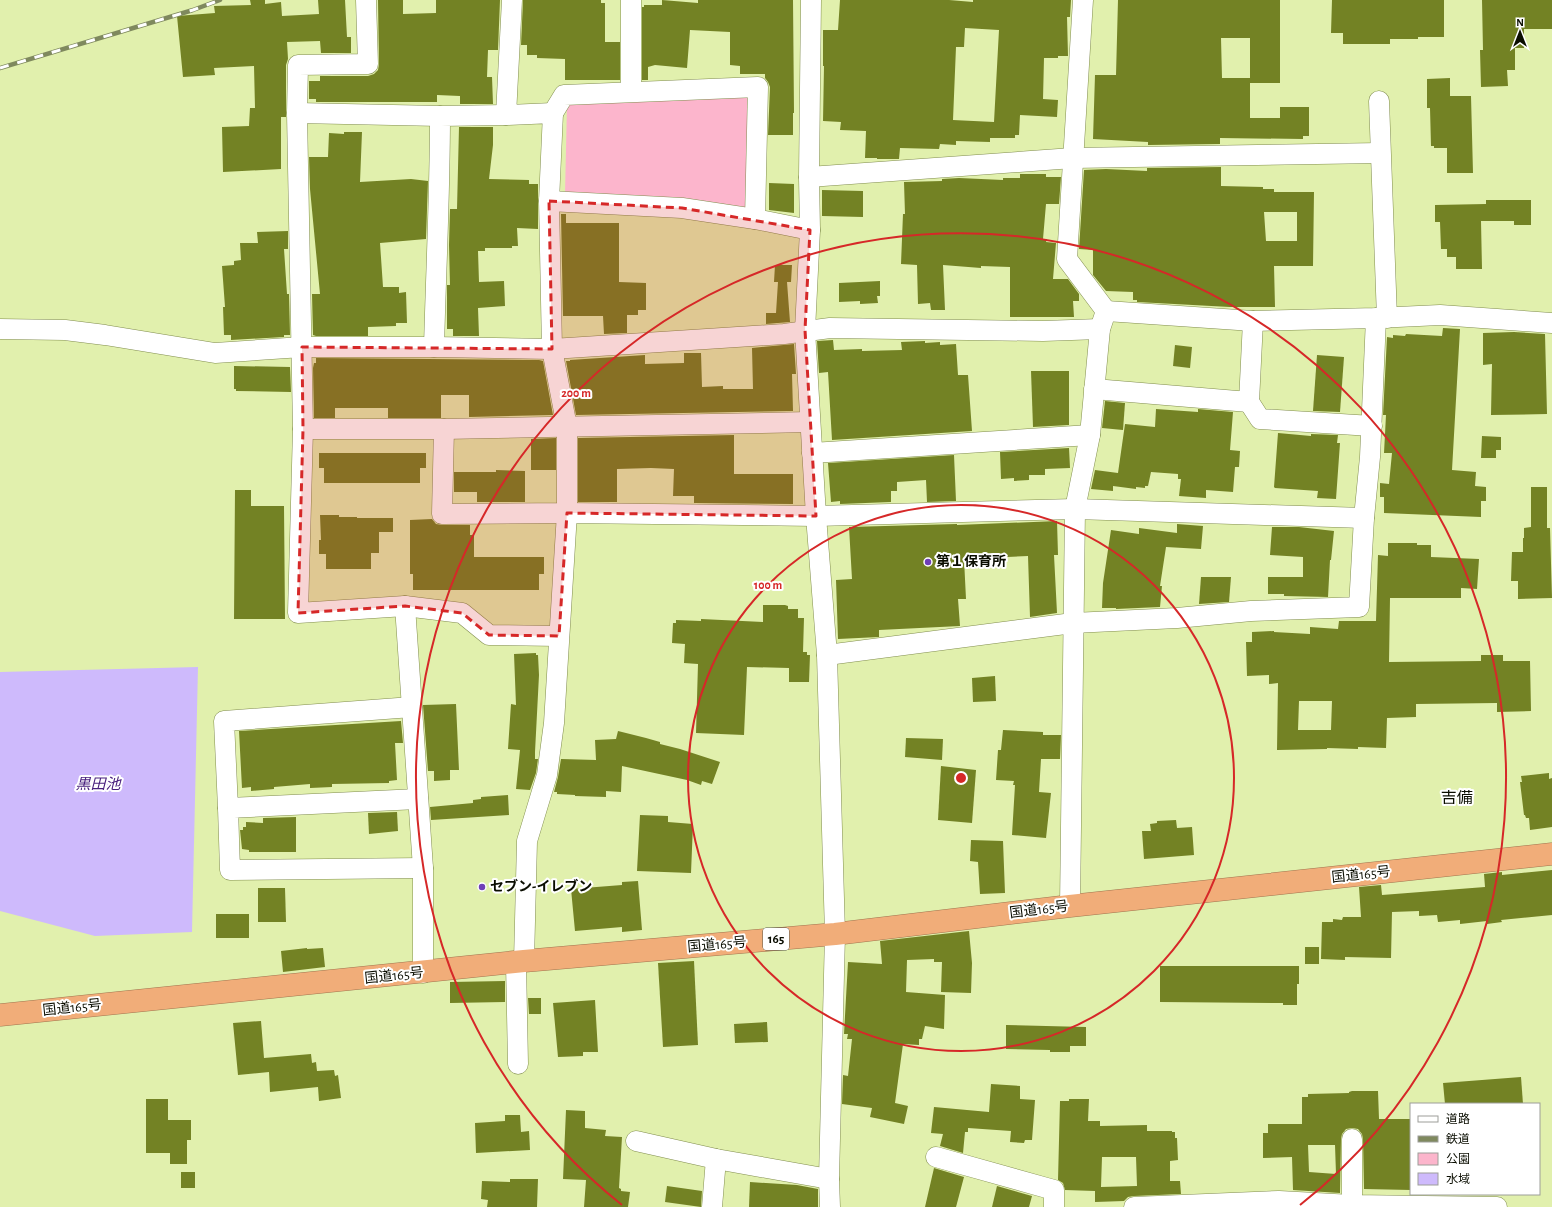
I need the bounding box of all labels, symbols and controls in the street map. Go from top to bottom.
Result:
north arrow [1500,12,1540,52]
text: N [1516,17,1524,28]
text: 200 m [561,387,591,399]
place label: 第１保育所 [936,553,1006,569]
marker: 第１保育所 [923,557,933,567]
text: 100 m [754,579,782,591]
centre of rings [954,771,968,785]
water label: 黒田池 [75,776,122,792]
district label: 吉備 [1441,789,1473,806]
street label: 国道165号 [1331,864,1391,885]
place label: セブン-イレブン [490,878,592,894]
marker: セブン-イレブン [477,882,487,892]
street label: 国道165号 [1009,898,1069,921]
road number: 165 [763,928,789,950]
street label: 国道165号 [687,934,747,955]
street label: 国道165号 [364,965,424,986]
street label: 国道165号 [42,997,102,1018]
legend [1410,1103,1540,1195]
text: 道路 [1446,1112,1470,1125]
text: 鉄道 [1446,1132,1470,1145]
text: 公園 [1446,1153,1470,1165]
text: 水域 [1446,1173,1470,1185]

